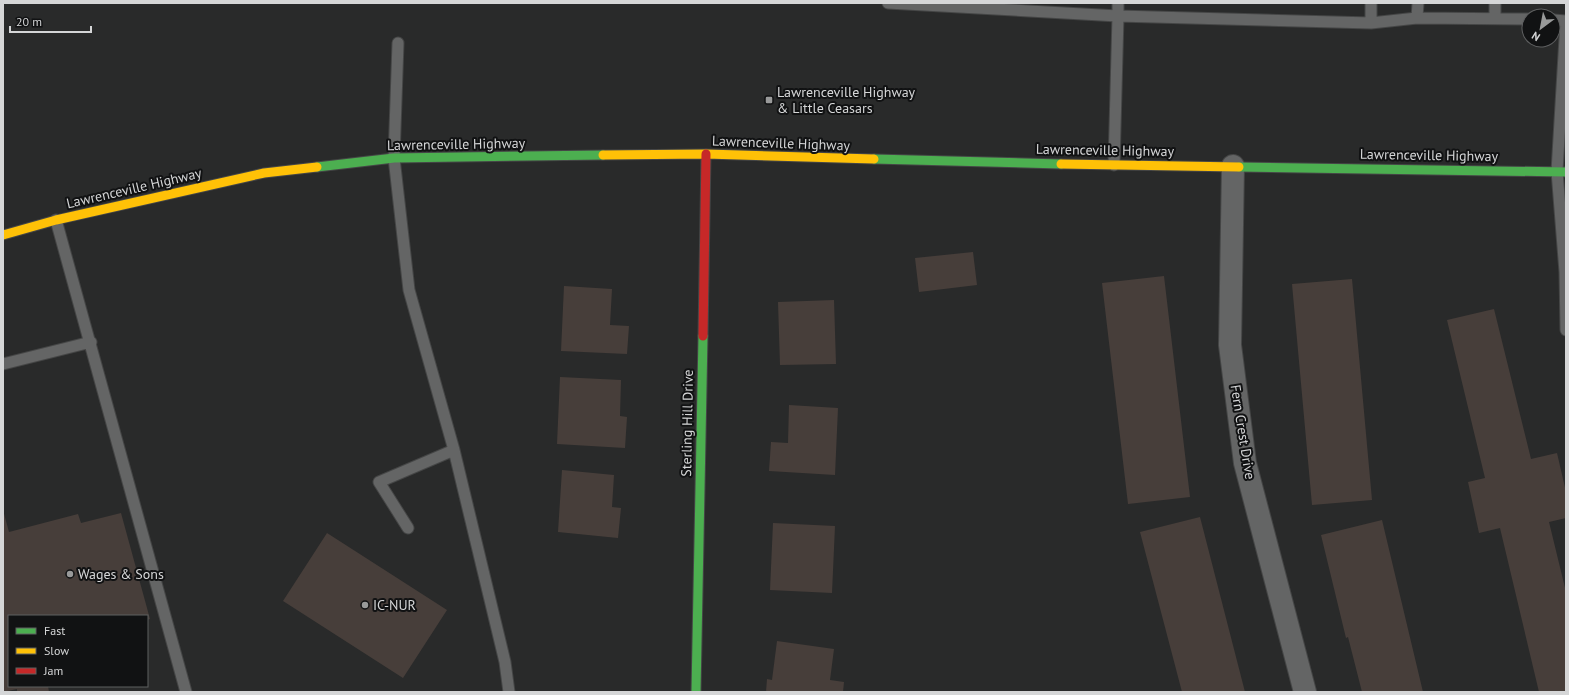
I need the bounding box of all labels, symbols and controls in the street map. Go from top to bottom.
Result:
scale bar [10,8,91,34]
north arrow [1521,8,1561,48]
text: 20 m [16,14,42,29]
text: N [1529,29,1542,44]
place label: Lawrenceville Highway & Little Ceasars [777,83,916,117]
marker: Lawrenceville Highway & Little Ceasars [764,95,774,105]
street label: Lawrenceville Highway [712,132,851,154]
street label: Lawrenceville Highway [387,134,526,154]
street label: Lawrenceville Highway [1036,140,1175,160]
street label: Lawrenceville Highway [1360,145,1499,165]
street label: Lawrenceville Highway [65,164,204,212]
street label: Sterling Hill Drive [677,369,697,477]
street label: Fern Crest Drive [1227,383,1259,481]
place label: Wages & Sons [78,565,164,583]
marker: Wages & Sons [65,569,75,579]
place label: IC-NUR [373,596,416,614]
marker: IC-NUR [360,600,370,610]
legend [8,615,148,687]
text: Fast [44,623,65,638]
text: Slow [44,643,69,658]
text: Jam [43,663,63,678]

